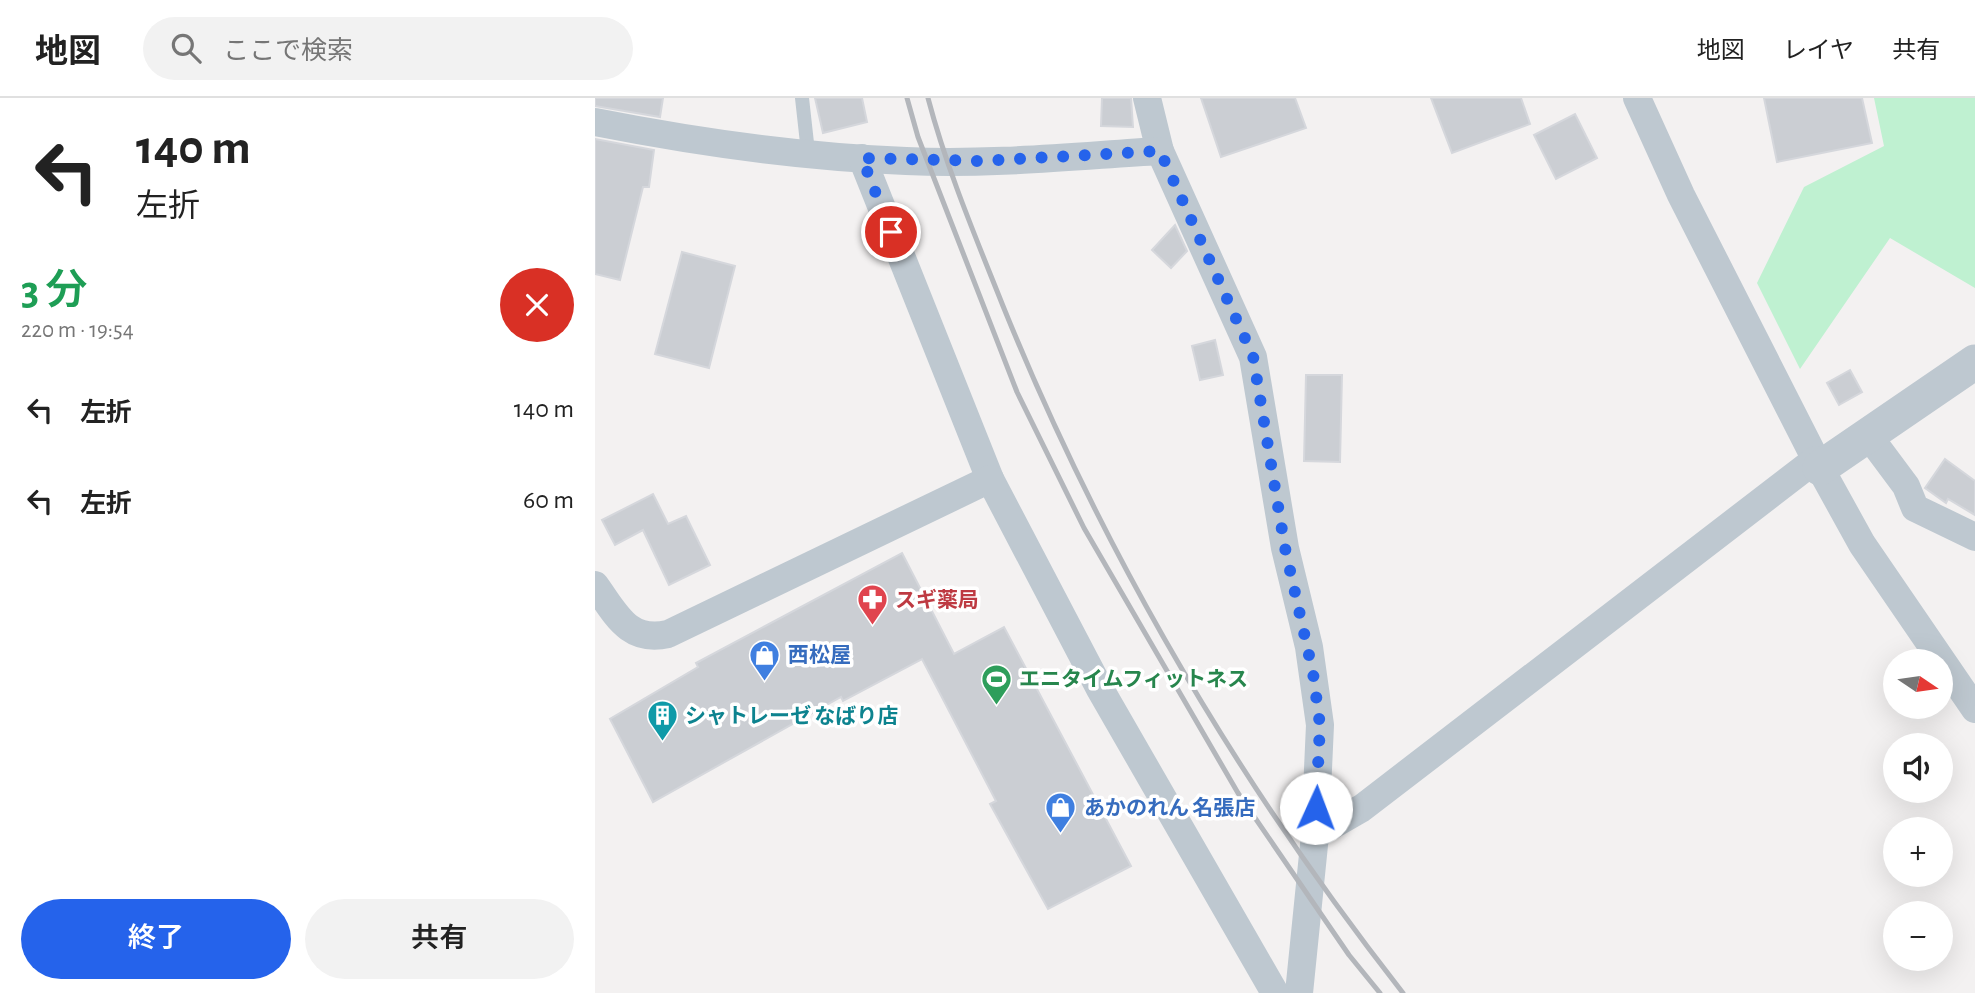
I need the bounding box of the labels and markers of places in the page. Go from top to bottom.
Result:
pin [861,202,921,262]
pharmacy icon: スギ薬局 [855,583,889,627]
place label: スギ薬局 [895,588,979,611]
shop icon: 西松屋 [748,638,782,682]
place label: 西松屋 [788,644,851,666]
sports icon: エニタイムフィットネス [979,662,1013,706]
place label: エニタイムフィットネス [1019,668,1248,690]
building icon: シャトレーゼ なばり店 [645,699,679,743]
place label: シャトレーゼ なばり店 [685,704,898,727]
shop icon: あかのれん 名張店 [1044,791,1078,835]
place label: あかのれん 名張店 [1084,796,1255,819]

